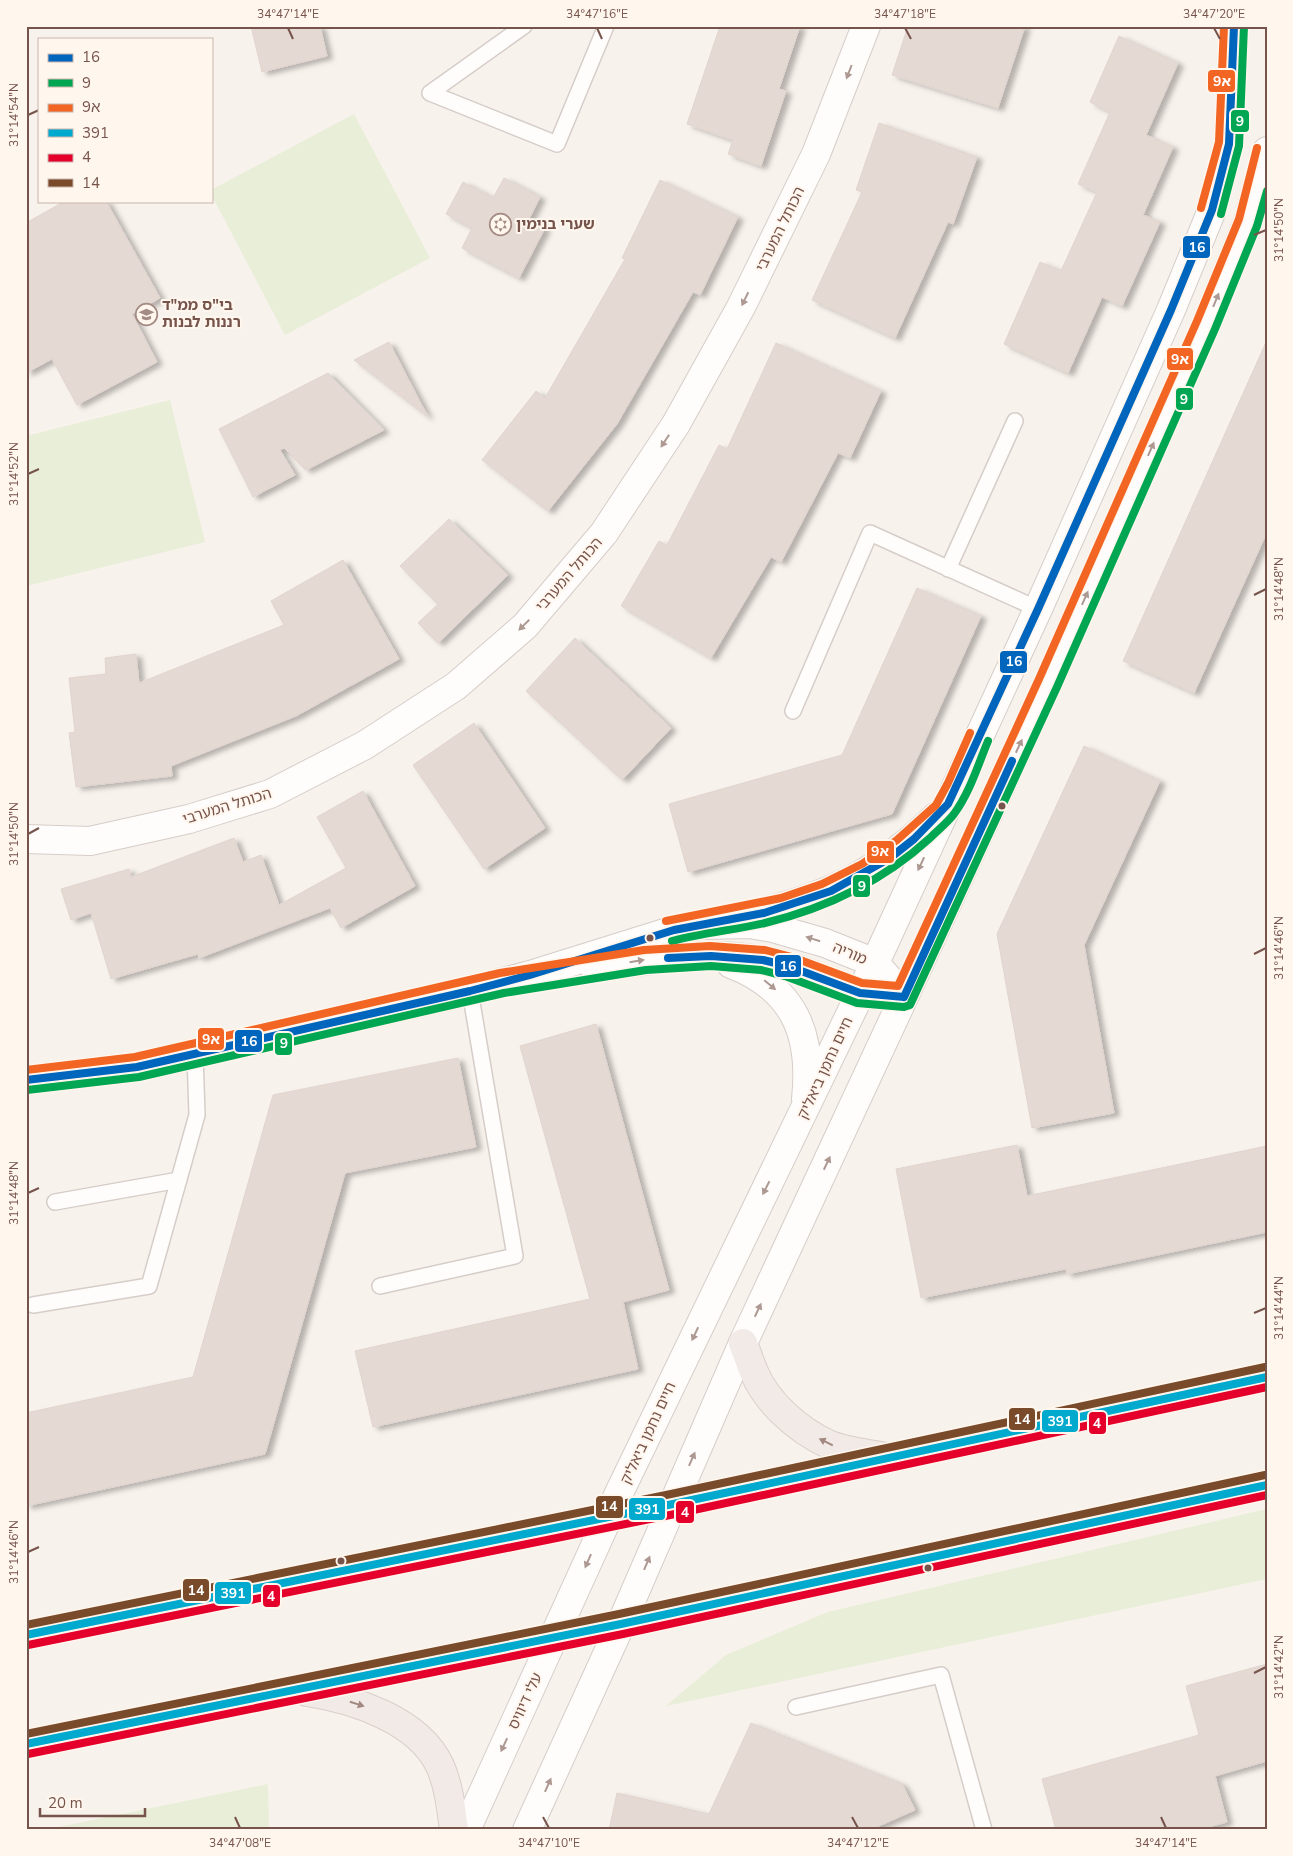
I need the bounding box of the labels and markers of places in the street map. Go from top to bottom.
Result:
synagogue icon: שערי בנימין [488,212,512,236]
place label: שערי בנימין [516,214,595,234]
place label: בי"ס ממ"ד רננות לבנות [162,295,241,332]
school or university icon: בי"ס ממ"ד רננות לבנות [134,302,158,326]
unlabelled marker [997,801,1007,811]
unlabelled marker [645,933,655,943]
unlabelled marker [336,1556,346,1566]
unlabelled marker [923,1563,933,1573]

